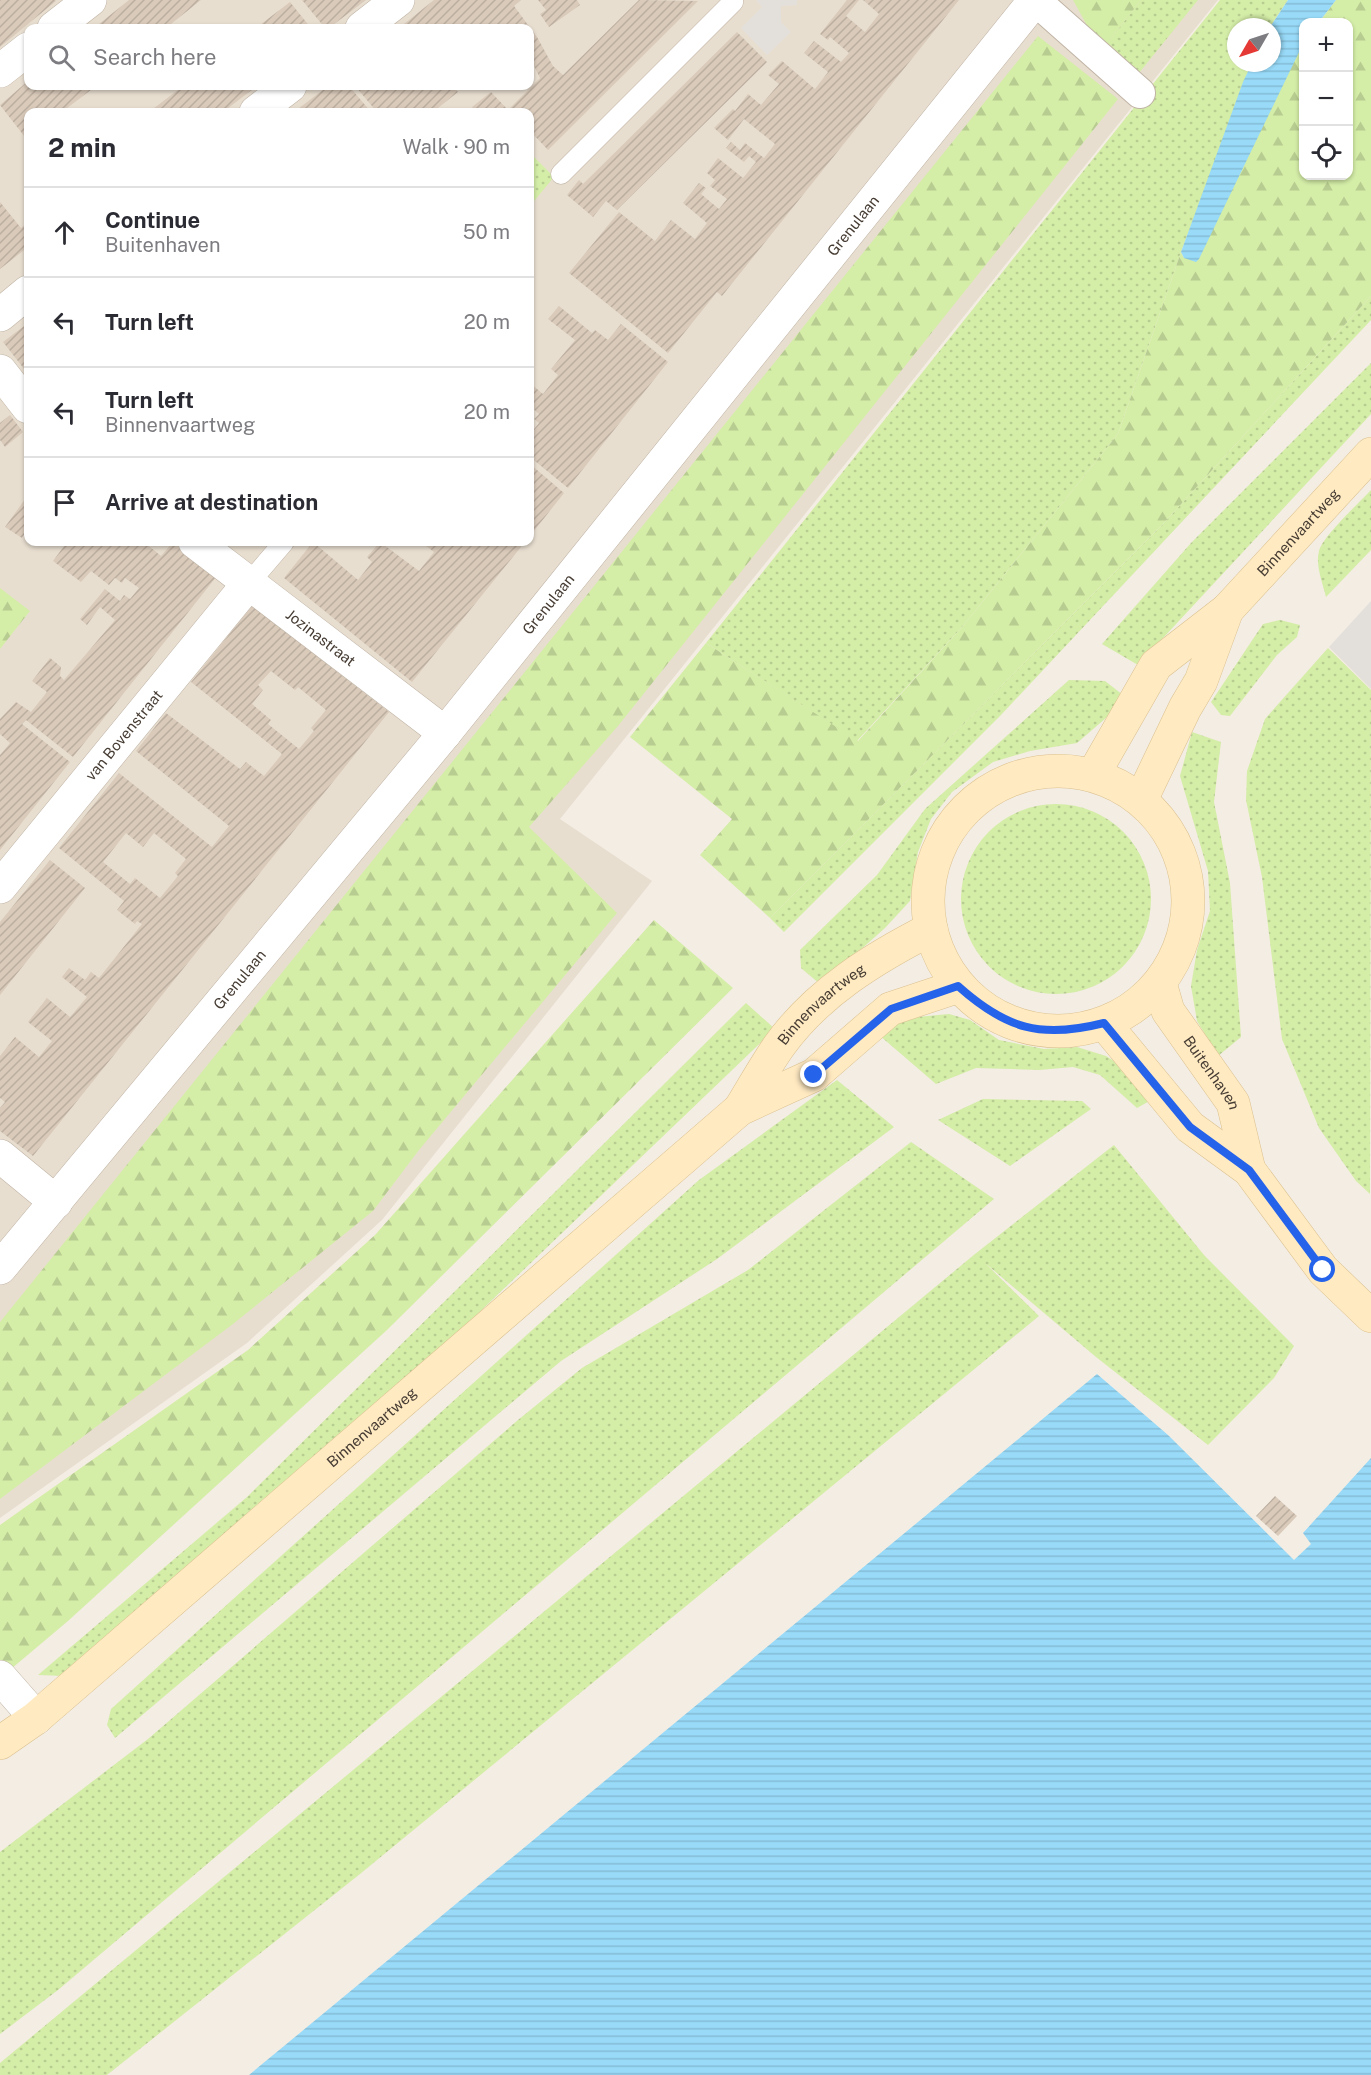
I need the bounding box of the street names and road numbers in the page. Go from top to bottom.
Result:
street label: Grenulaan [824,192,882,259]
street label: Binnenvaartweg [1254,485,1343,579]
street label: Grenulaan [519,571,577,638]
street label: Jozinastraat [283,606,359,670]
street label: van Bovenstraat [82,686,166,784]
street label: Grenulaan [210,946,269,1013]
street label: Binnenvaartweg [774,960,868,1048]
street label: Buitenhaven [1180,1032,1243,1111]
street label: Binnenvaartweg [323,1384,420,1470]

